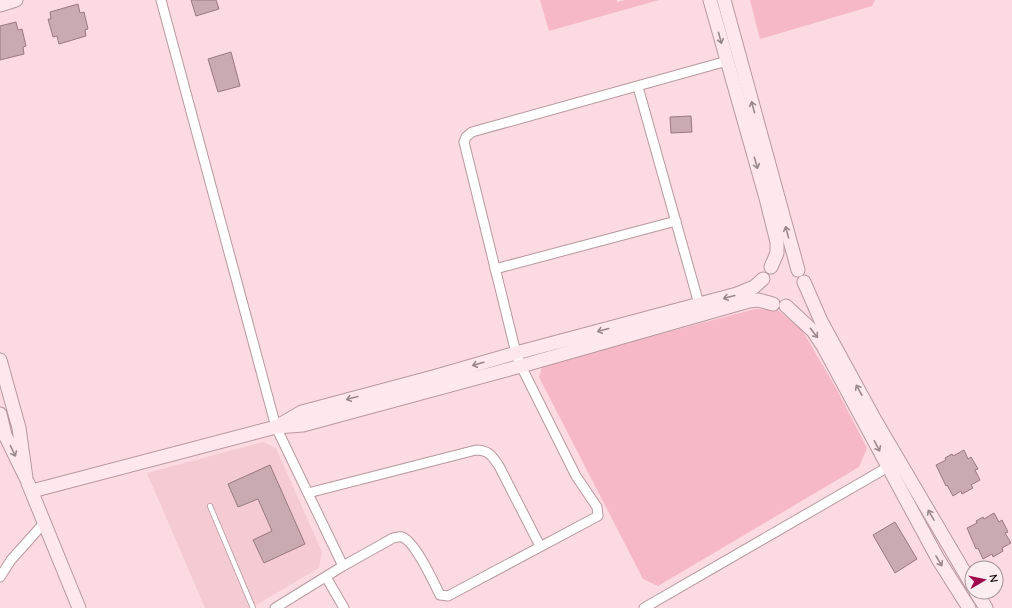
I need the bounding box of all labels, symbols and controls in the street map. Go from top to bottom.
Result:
one-way arrow [717,31,725,44]
one-way arrow [749,100,756,113]
one-way arrow [753,156,760,169]
one-way arrow [783,226,790,239]
one-way arrow [722,293,735,301]
one-way arrow [597,327,610,334]
one-way arrow [809,328,818,339]
one-way arrow [471,361,484,368]
one-way arrow [855,384,862,396]
one-way arrow [346,395,359,403]
one-way arrow [874,440,882,452]
one-way arrow [10,444,17,456]
one-way arrow [927,510,935,521]
one-way arrow [936,555,944,567]
north arrow [964,560,1004,600]
text: N [986,573,1001,584]

